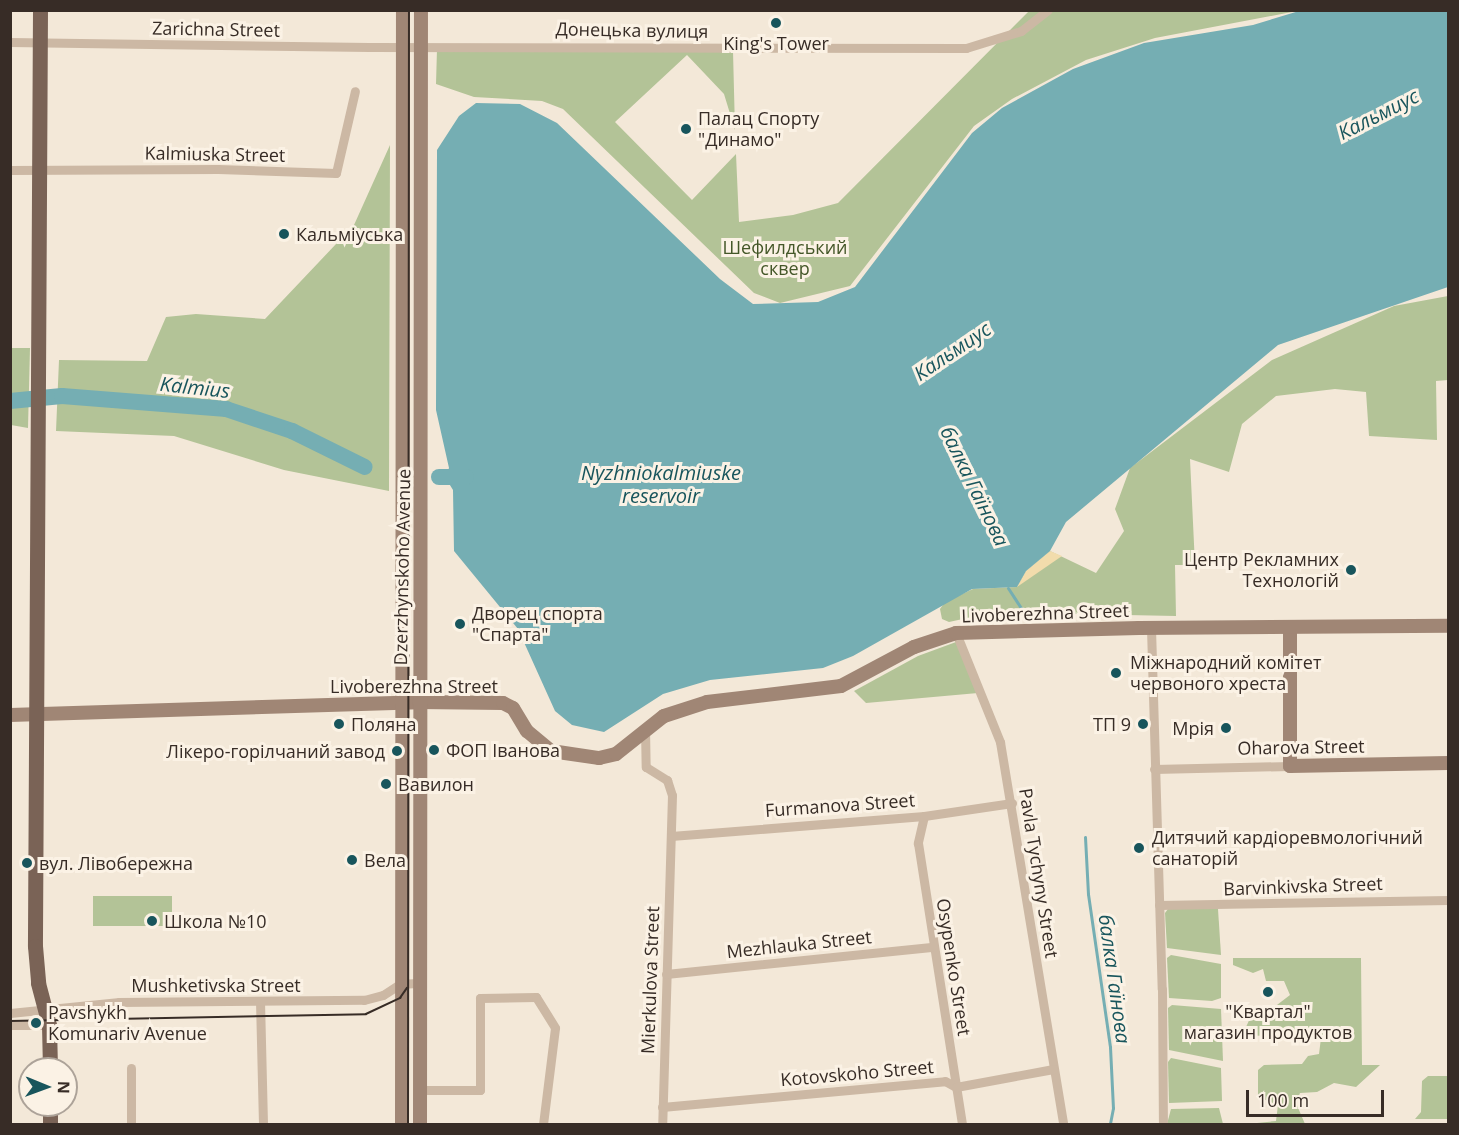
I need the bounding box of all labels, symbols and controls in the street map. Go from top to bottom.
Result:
marker: King's Tower [769,16,783,30]
street label: Zarichna Street [152,17,280,41]
street label: Донецька вулиця [555,18,709,42]
place label: King's Tower [723,32,829,54]
water label: Кальмиус [1334,83,1422,145]
place label: Палац Спорту "Динамо" [698,108,819,150]
marker: Палац Спорту "Динамо" [679,122,693,136]
street label: Kalmiuska Street [144,142,286,166]
place label: Кальміуська [296,223,403,245]
marker: Кальміуська [277,227,291,241]
park label: Шефилдський сквер [722,237,848,280]
water label: Кальмиус [909,317,995,385]
water label: Kalmius [159,371,231,403]
water label: балка Гаїнова [936,422,1014,550]
water label: Nyzhniokalmiuske reservoir [581,460,741,507]
street label: Dzerzhynskoho Avenue [389,469,415,665]
place label: Центр Рекламних Технологій [1184,549,1339,592]
marker: Центр Рекламних Технологій [1344,563,1358,577]
street label: Livoberezhna Street [961,599,1129,627]
place label: Дворец спорта "Спарта" [472,603,603,646]
marker: Дворец спорта "Спарта" [453,617,467,631]
place label: Міжнародний комітет червоного хреста [1130,652,1321,694]
marker: Міжнародний комітет червоного хреста [1107,664,1125,682]
street label: Livoberezhna Street [330,675,498,697]
place label: Поляна [351,713,417,735]
place label: ТП 9 [1093,713,1131,735]
marker: Поляна [332,717,346,731]
marker: ТП 9 [1136,717,1150,731]
place label: Мрія [1172,717,1214,739]
marker: Мрія [1219,721,1233,735]
street label: Oharova Street [1237,735,1365,759]
place label: ФОП Іванова [446,739,560,761]
place label: Лікеро-горілчаний завод [166,740,385,762]
marker: ФОП Іванова [427,743,441,757]
marker: Лікеро-горілчаний завод [390,744,404,758]
place label: Вавилон [398,773,474,795]
marker: Вавилон [379,777,393,791]
street label: Pavla Tychyny Street [1015,787,1063,959]
street label: Furmanova Street [764,789,916,821]
place label: Дитячий кардіоревмологічний санаторій [1152,827,1423,870]
marker: Дитячий кардіоревмологічний санаторій [1130,839,1148,857]
place label: Вела [364,849,406,871]
place label: вул. Лівобережна [39,852,193,874]
marker: Вела [345,853,359,867]
marker: вул. Лівобережна [20,856,34,870]
street label: Barvinkivska Street [1223,872,1383,900]
street label: Osypenko Street [932,897,976,1037]
street label: Mierkulova Street [637,906,663,1054]
place label: Школа №10 [164,910,267,932]
water label: балка Гаїнова [1094,913,1136,1045]
marker: Школа №10 [145,914,159,928]
street label: Mezhlauka Street [725,926,873,962]
street label: Mushketivska Street [131,974,301,996]
marker: "Квартал" магазин продуктов [1261,985,1275,999]
place label: "Квартал" магазин продуктов [1184,1001,1352,1044]
place label: Pavshykh Komunariv Avenue [48,1002,207,1044]
marker: Pavshykh Komunariv Avenue [29,1016,43,1030]
street label: Kotovskoho Street [779,1056,935,1090]
north arrow [18,1057,78,1117]
scale bar [1249,1078,1387,1116]
text: N [53,1081,75,1094]
text: 100 m [1257,1088,1309,1112]

